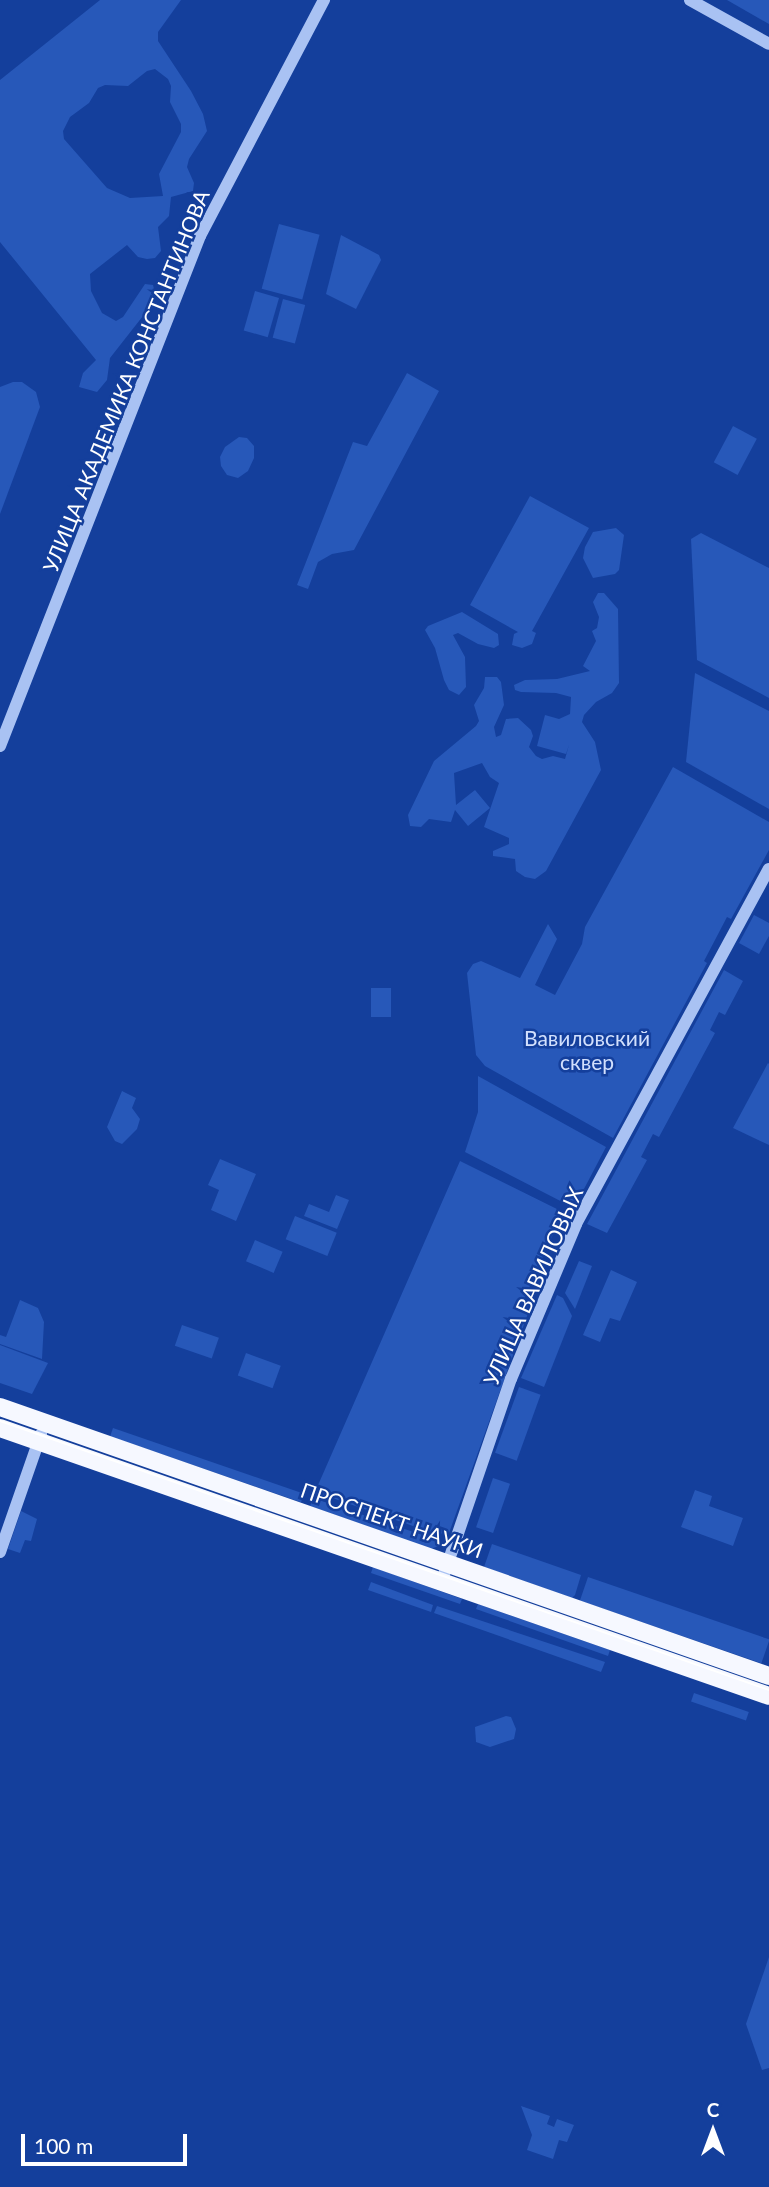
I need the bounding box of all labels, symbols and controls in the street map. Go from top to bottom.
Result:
street label: УЛИЦА АКАДЕМИКА КОНСТАНТИНОВА [38,186,214,576]
park label: Вавиловский сквер [524,1025,650,1075]
street label: УЛИЦА ВАВИЛОВЫХ [478,1183,588,1389]
street label: ПРОСПЕКТ НАУКИ [298,1477,486,1563]
north arrow [678,2096,748,2166]
text: С [707,2098,719,2121]
scale bar [24,2120,191,2164]
text: 100 m [34,2133,93,2158]

